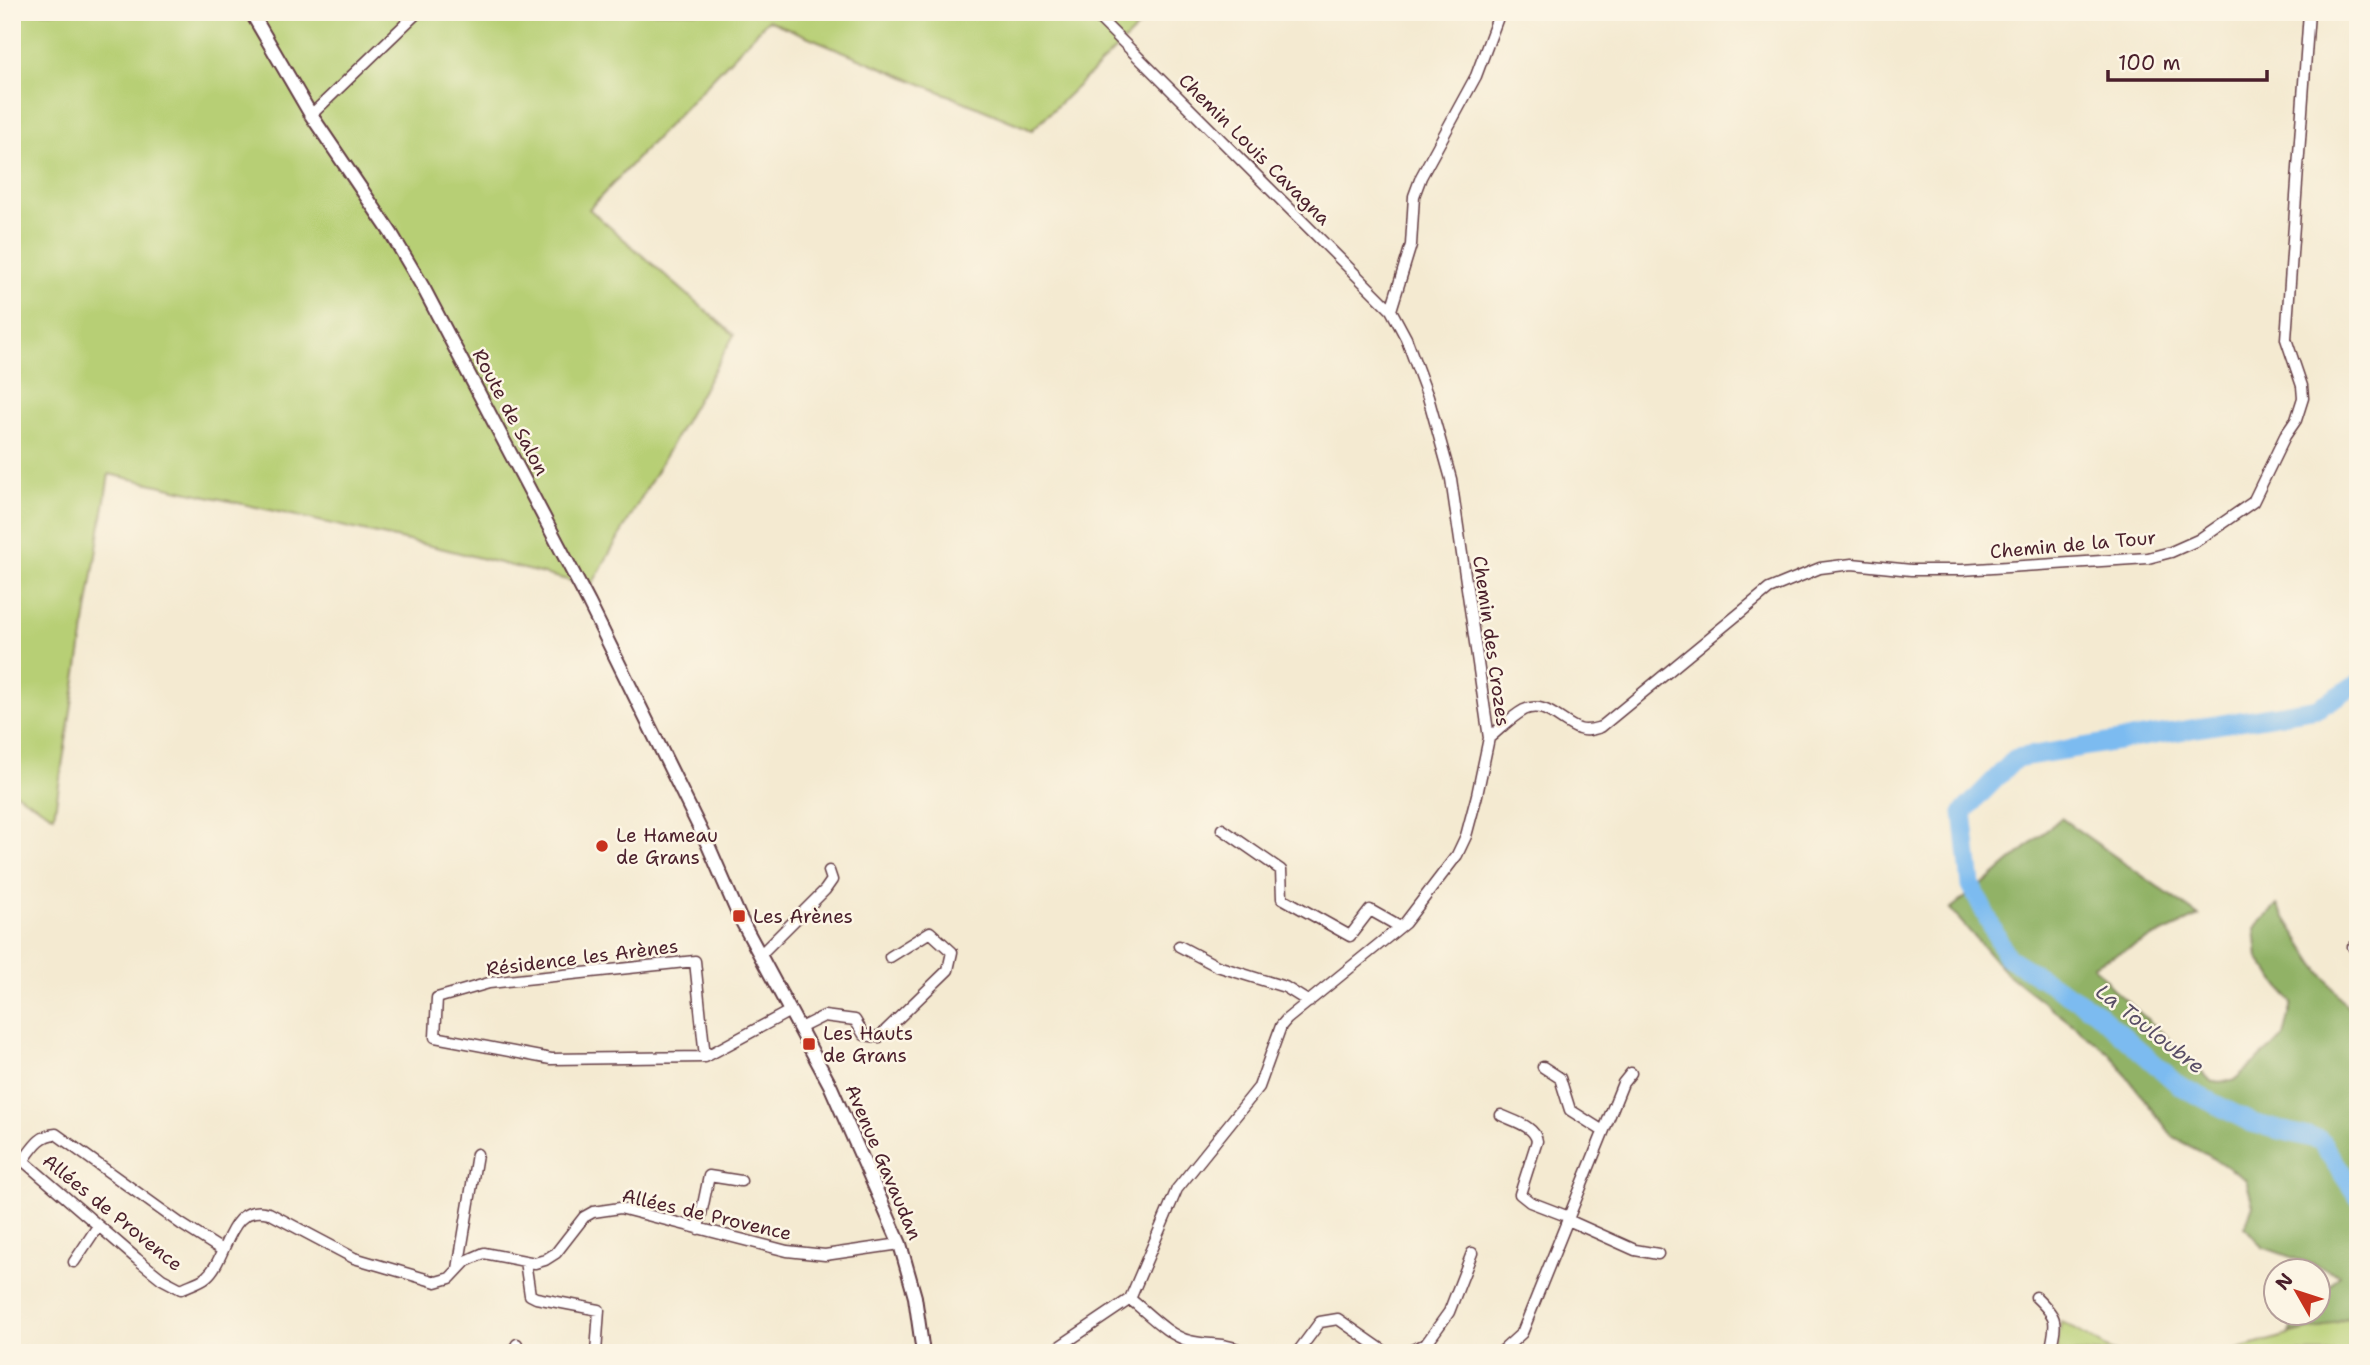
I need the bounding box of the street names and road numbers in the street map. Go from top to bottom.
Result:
street label: Chemin Louis Cavagna [1173,68,1336,231]
street label: Route de Salon [467,345,554,480]
street label: Chemin de la Tour [1989,525,2157,564]
street label: Chemin des Crozes [1467,554,1516,728]
street label: Résidence les Arènes [485,933,679,982]
street label: Avenue Gavaudan [839,1081,928,1244]
street label: Allées de Provence [38,1148,188,1277]
street label: Allées de Provence [620,1183,794,1246]

